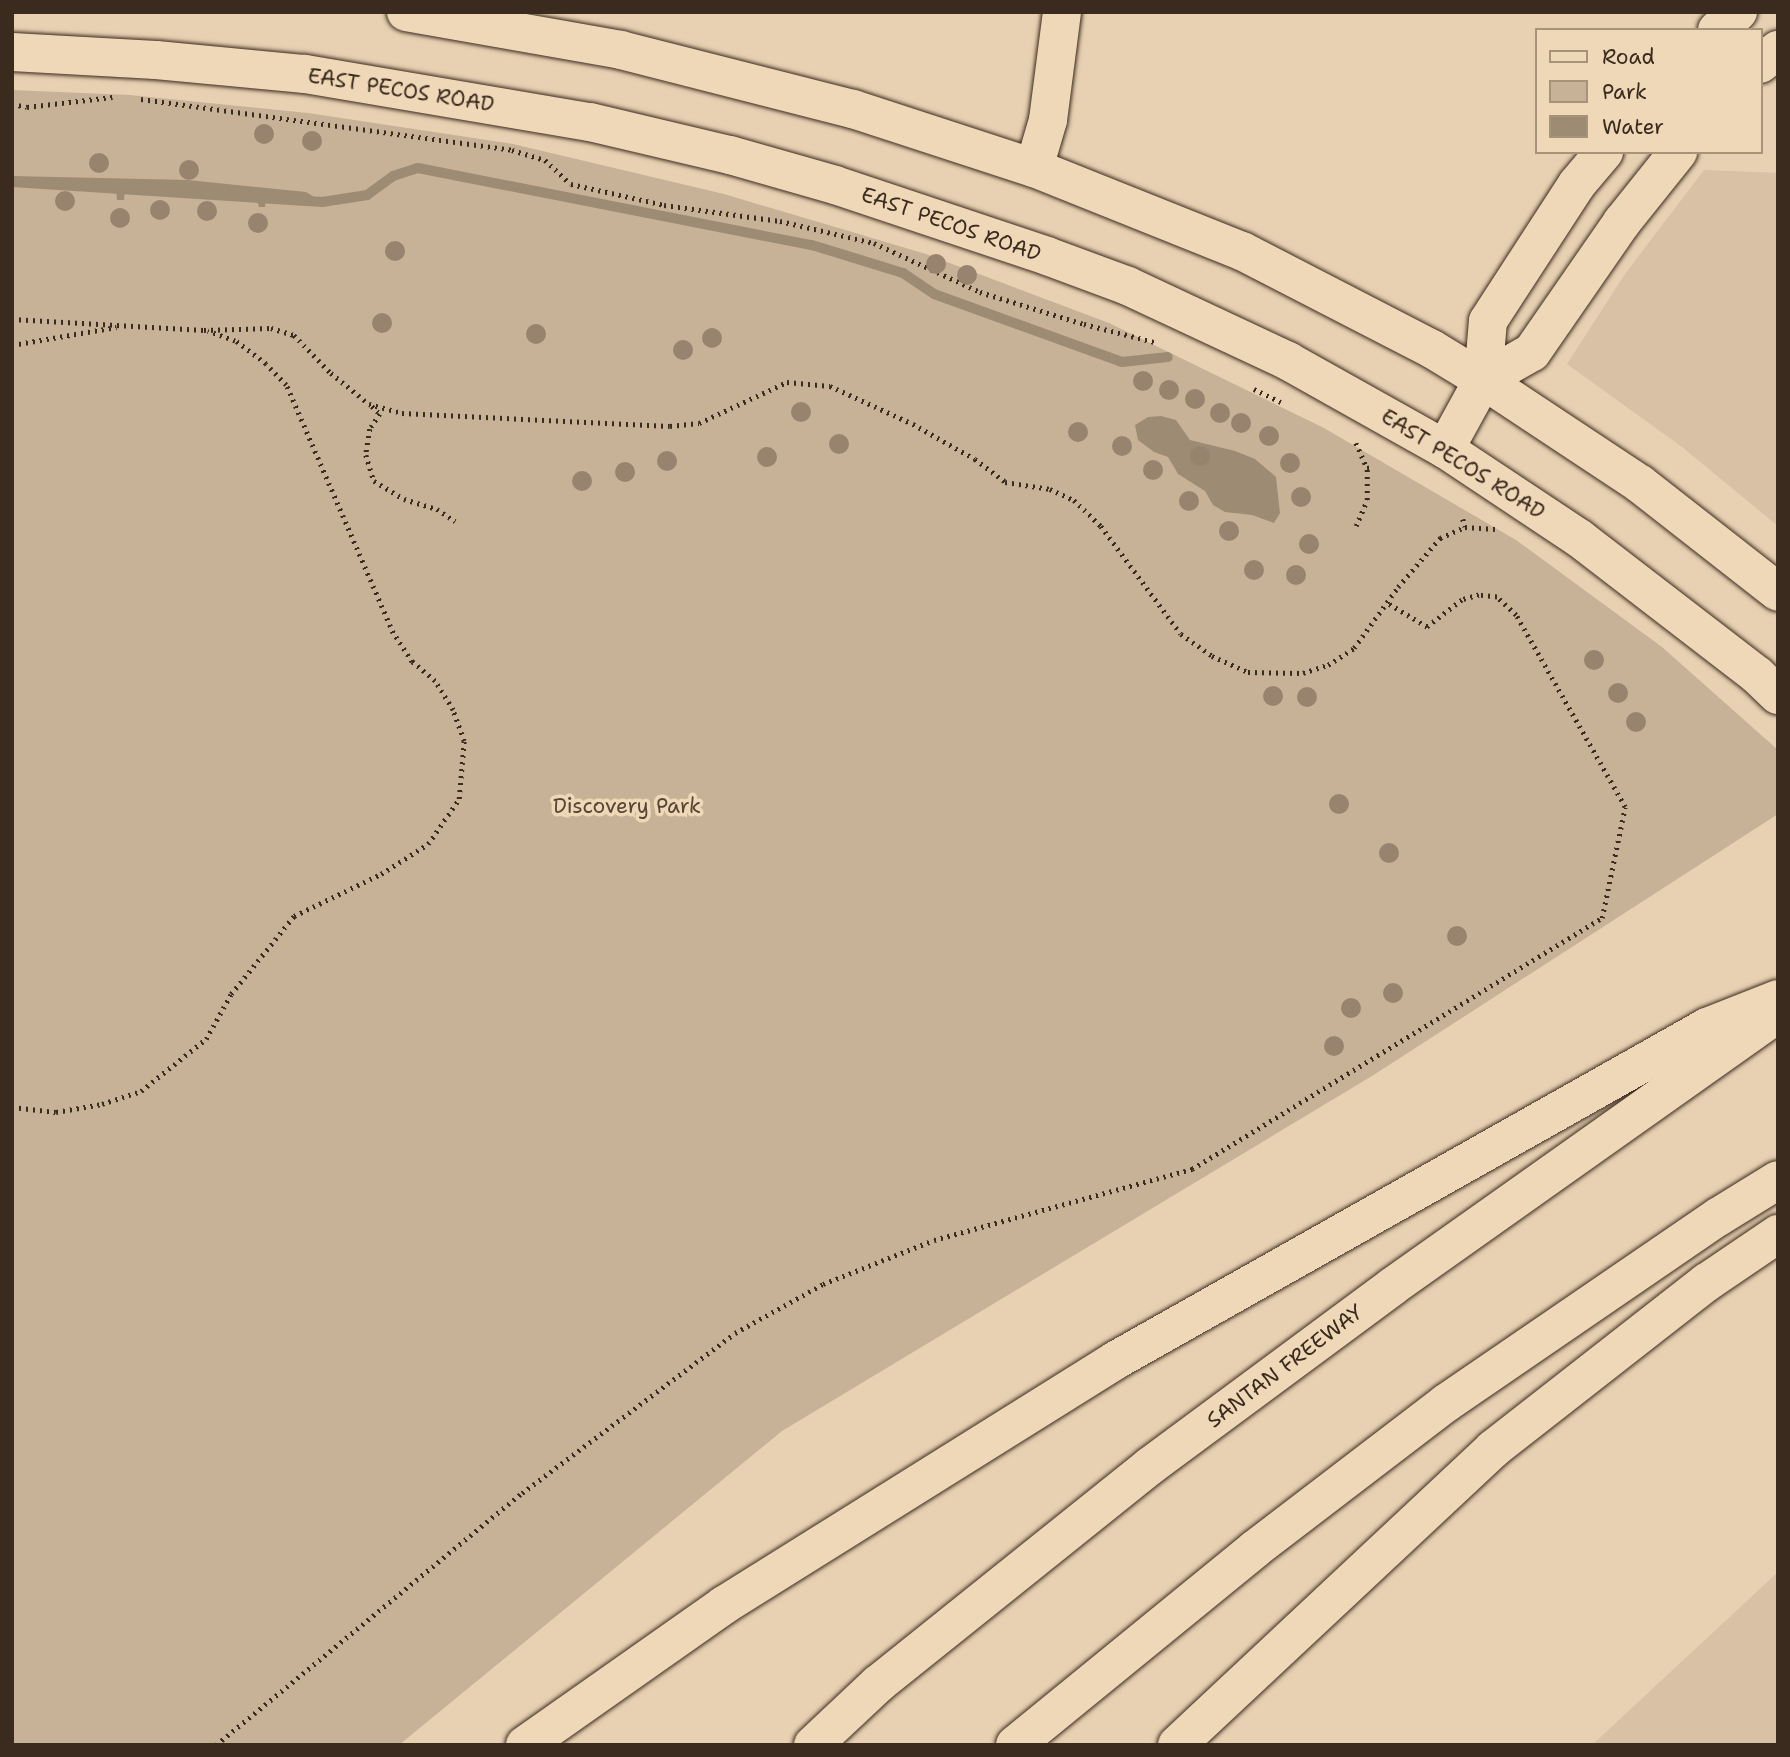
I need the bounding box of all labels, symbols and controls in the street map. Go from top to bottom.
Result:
legend [1534,28,1762,154]
text: Road [1602,43,1655,71]
street label: EAST PECOS ROAD [306,63,496,117]
text: Park [1602,78,1647,106]
text: Water [1602,113,1664,141]
street label: EAST PECOS ROAD [858,181,1044,267]
street label: EAST PECOS ROAD [1376,403,1550,525]
park label: Discovery Park [553,793,701,819]
street label: SANTAN FREEWAY [1202,1299,1368,1433]

